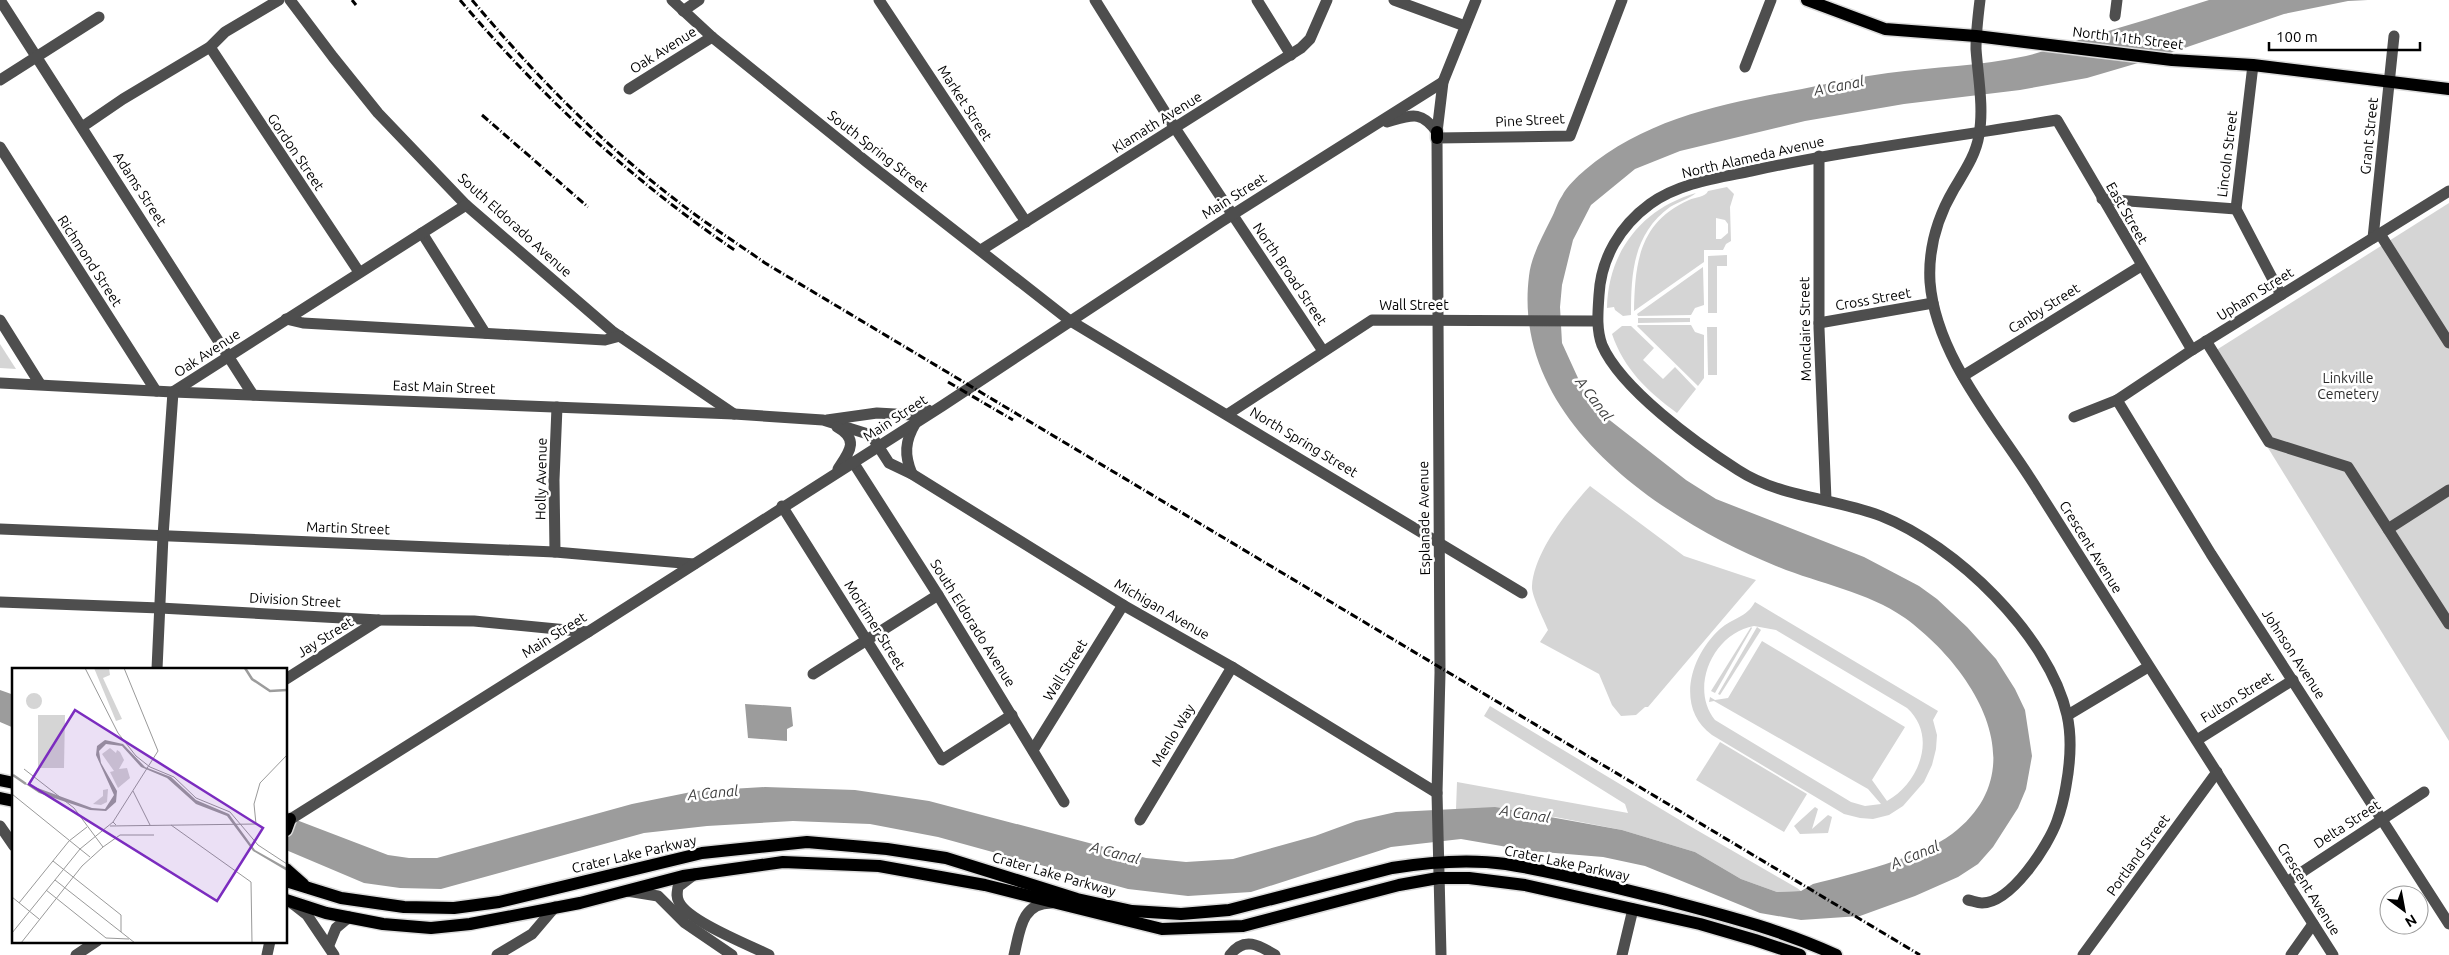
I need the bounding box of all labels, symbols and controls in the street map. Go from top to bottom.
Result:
scale bar [2269,20,2420,52]
street label: Oak Avenue [627,23,699,77]
street label: North 11th Street [2072,23,2185,53]
text: 100 m [2276,28,2318,45]
street label: Market Street [935,62,996,144]
water label: A Canal [1811,72,1866,99]
street label: Klamath Avenue [1109,88,1205,156]
street label: Grant Street [2357,96,2381,175]
street label: South Spring Street [825,107,932,195]
street label: Lincoln Street [2214,109,2240,198]
street label: Gordon Street [264,110,328,194]
street label: Pine Street [1495,110,1566,130]
street label: North Alameda Avenue [1680,133,1826,181]
street label: Adams Street [110,149,170,229]
street label: South Eldorado Avenue [455,170,575,280]
street label: Main Street [1199,170,1270,222]
street label: East Street [2103,179,2151,247]
street label: Richmond Street [55,212,126,310]
street label: North Broad Street [1250,220,1331,329]
street label: Upham Street [2214,264,2297,324]
street label: Monclaire Street [1796,276,1814,381]
street label: Canby Street [2005,279,2083,336]
street label: Cross Street [1834,284,1913,314]
street label: Wall Street [1379,297,1449,313]
street label: Oak Avenue [171,326,243,380]
park label: Linkville Cemetery [2317,370,2379,402]
water label: A Canal [1572,372,1617,425]
street label: East Main Street [392,377,496,397]
street label: Main Street [860,391,930,445]
street label: North Spring Street [1247,404,1361,481]
street label: Holly Avenue [532,438,550,520]
street label: Esplanade Avenue [1415,461,1433,575]
street label: Crescent Avenue [2056,498,2126,596]
street label: Martin Street [306,519,391,537]
street label: South Eldorado Avenue [927,556,1019,690]
street label: Michigan Avenue [1112,575,1212,643]
street label: Mortimer Street [841,578,909,673]
street label: Division Street [249,590,342,610]
street label: Johnson Avenue [2259,606,2329,702]
street label: Main Street [519,609,590,661]
street label: Jay Street [294,613,356,661]
street label: Wall Street [1040,636,1090,704]
inset map [12,668,288,942]
street label: Fulton Street [2198,668,2277,726]
street label: Menlo Way [1148,701,1198,769]
water label: A Canal [686,782,740,803]
street label: Delta Street [2311,796,2384,851]
water label: A Canal [1498,801,1552,826]
street label: Portland Street [2103,811,2173,899]
street label: Crater Lake Parkway [570,832,698,876]
water label: A Canal [1087,837,1143,868]
water label: A Canal [1887,837,1942,872]
street label: Crescent Avenue [2274,840,2344,938]
street label: Crater Lake Parkway [1503,842,1631,884]
street label: Crater Lake Parkway [991,849,1118,899]
north arrow [2379,885,2429,935]
text: N [2402,911,2420,931]

